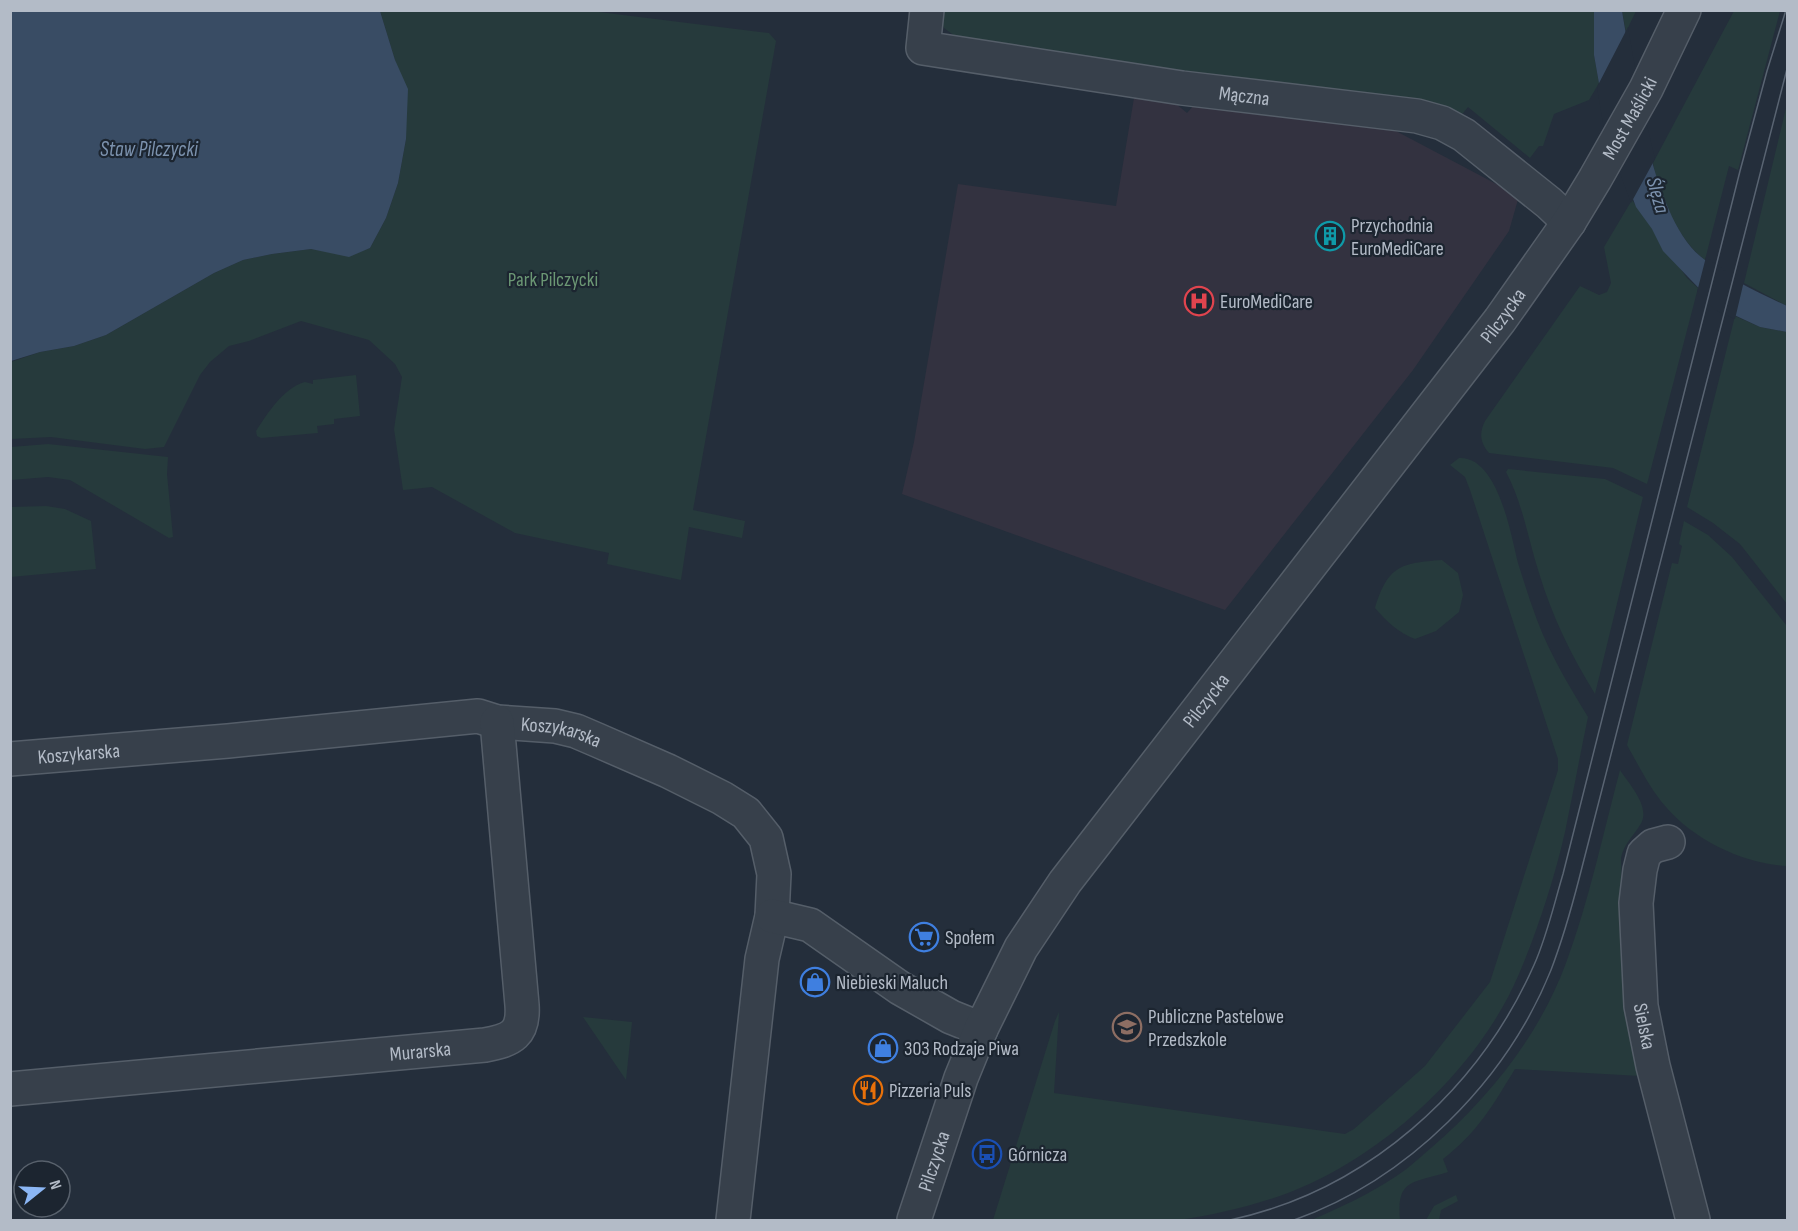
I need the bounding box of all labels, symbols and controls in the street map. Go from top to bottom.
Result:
street label: Most Maślicki [1598,73,1663,164]
street label: Mączna [1217,81,1271,111]
water label: Staw Pilczycki [100,137,199,162]
water label: Ślęza [1640,174,1675,217]
place label: Przychodnia EuroMediCare [1351,214,1444,261]
building icon: Przychodnia EuroMediCare [1314,220,1346,252]
park label: Park Pilczycki [508,268,598,292]
street label: Pilczycka [1475,284,1531,348]
hospital icon: EuroMediCare [1183,285,1215,317]
place label: EuroMediCare [1220,290,1313,314]
street label: Pilczycka [1178,669,1235,733]
street label: Koszykarska [520,713,605,753]
street label: Koszykarska [37,739,121,770]
supermarket icon: Społem [908,921,940,953]
place label: Społem [945,926,995,950]
shop icon: Niebieski Maluch [799,966,831,998]
place label: Niebieski Maluch [836,971,948,995]
street label: Sielska [1628,1001,1660,1052]
place label: Publiczne Pastelowe Przedszkole [1148,1005,1284,1052]
school or university icon: Publiczne Pastelowe Przedszkole [1111,1011,1143,1043]
shop icon: 303 Rodzaje Piwa [867,1032,899,1064]
street label: Murarska [389,1037,452,1067]
place label: 303 Rodzaje Piwa [904,1037,1019,1061]
restaurant icon: Pizzeria Puls [852,1074,884,1106]
place label: Pizzeria Puls [889,1079,971,1103]
street label: Pilczycka [913,1128,956,1195]
bus stop icon: Górnicza [971,1138,1003,1170]
place label: Górnicza [1008,1143,1067,1167]
north arrow [12,1159,72,1219]
text: N [44,1178,65,1192]

